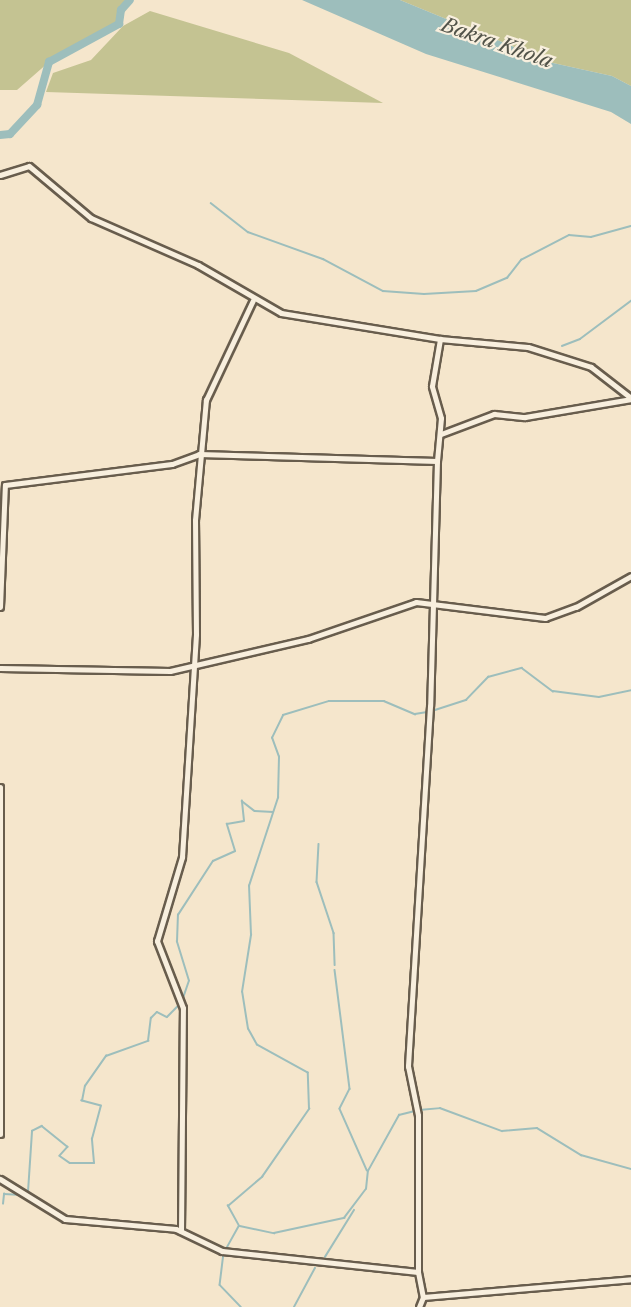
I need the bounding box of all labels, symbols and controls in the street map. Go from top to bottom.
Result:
water label: Bakra Khola [438,13,556,73]

